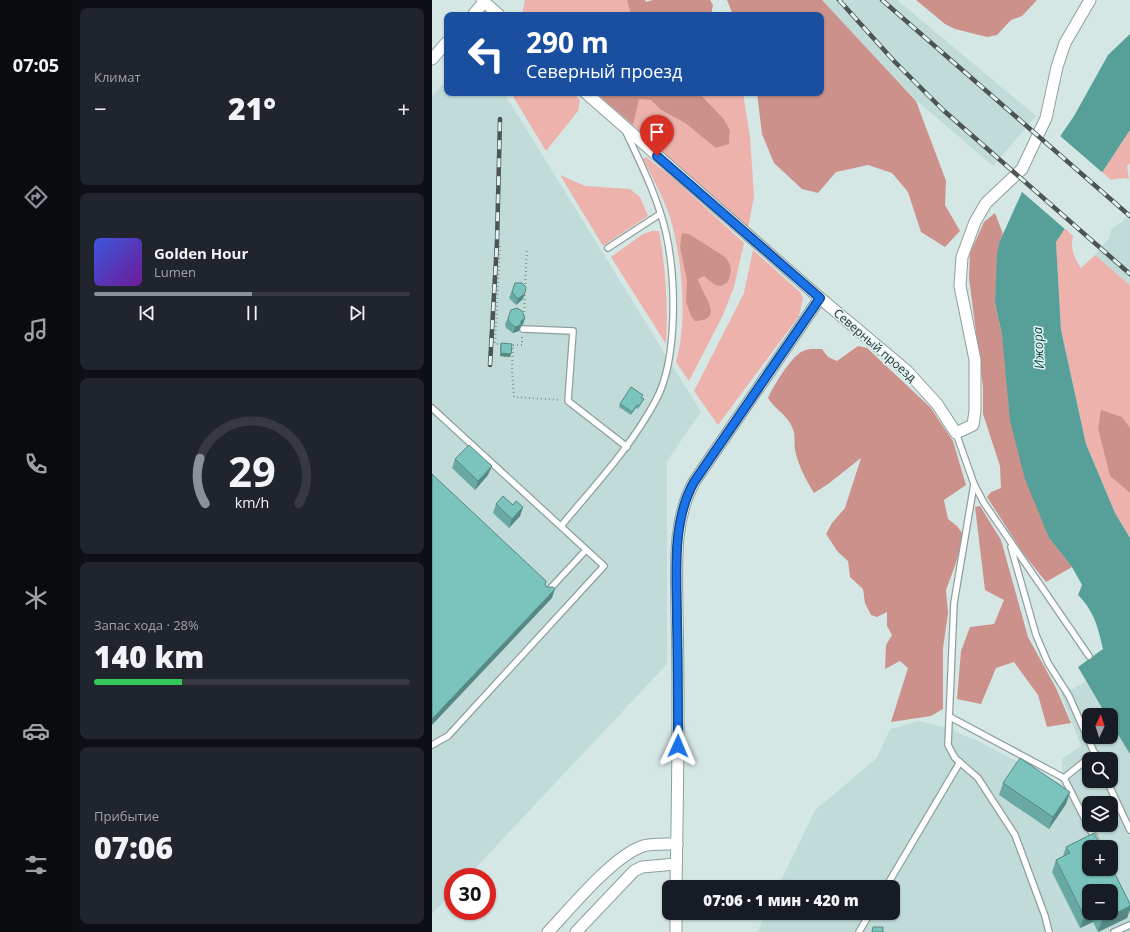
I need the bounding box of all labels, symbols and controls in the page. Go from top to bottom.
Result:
text: 290 m [526,23,609,61]
icon: left [460,28,512,80]
text: 07:05 [13,53,59,77]
text: Северный проезд [526,59,682,83]
text: Климат [94,68,141,86]
text: 21° [228,88,276,129]
text: − [94,93,107,123]
text: + [397,93,410,123]
pin [640,115,674,156]
icon: arrive [646,121,668,143]
icon: directions [22,183,50,211]
text: Golden Hour [154,243,248,263]
text: Lumen [154,263,196,281]
icon: previous [136,302,158,324]
icon: pause [241,302,263,324]
icon: next [346,302,368,324]
street label: Северный проезд [830,304,920,386]
icon: music [22,316,50,344]
water label: Ижора [1028,326,1048,369]
text: 29 [228,443,276,499]
icon: phone [22,450,50,478]
text: km/h [235,493,269,512]
icon: climate [22,584,50,612]
text: Запас хода · 28% [94,616,199,634]
text: 140 km [94,636,204,677]
north arrow [1082,708,1118,744]
map controls [1082,708,1118,920]
icon: car [22,717,50,745]
position arrow [657,725,699,767]
button: search [1082,752,1118,788]
button: layers [1082,796,1118,832]
text: Прибытие [94,807,159,825]
text: 07:06 [94,827,173,868]
button: + [1082,840,1118,876]
icon: filters [22,851,50,879]
speed limit sign: 30 [444,868,496,920]
button: − [1082,884,1118,920]
text: 07:06 · 1 мин · 420 m [703,890,859,910]

